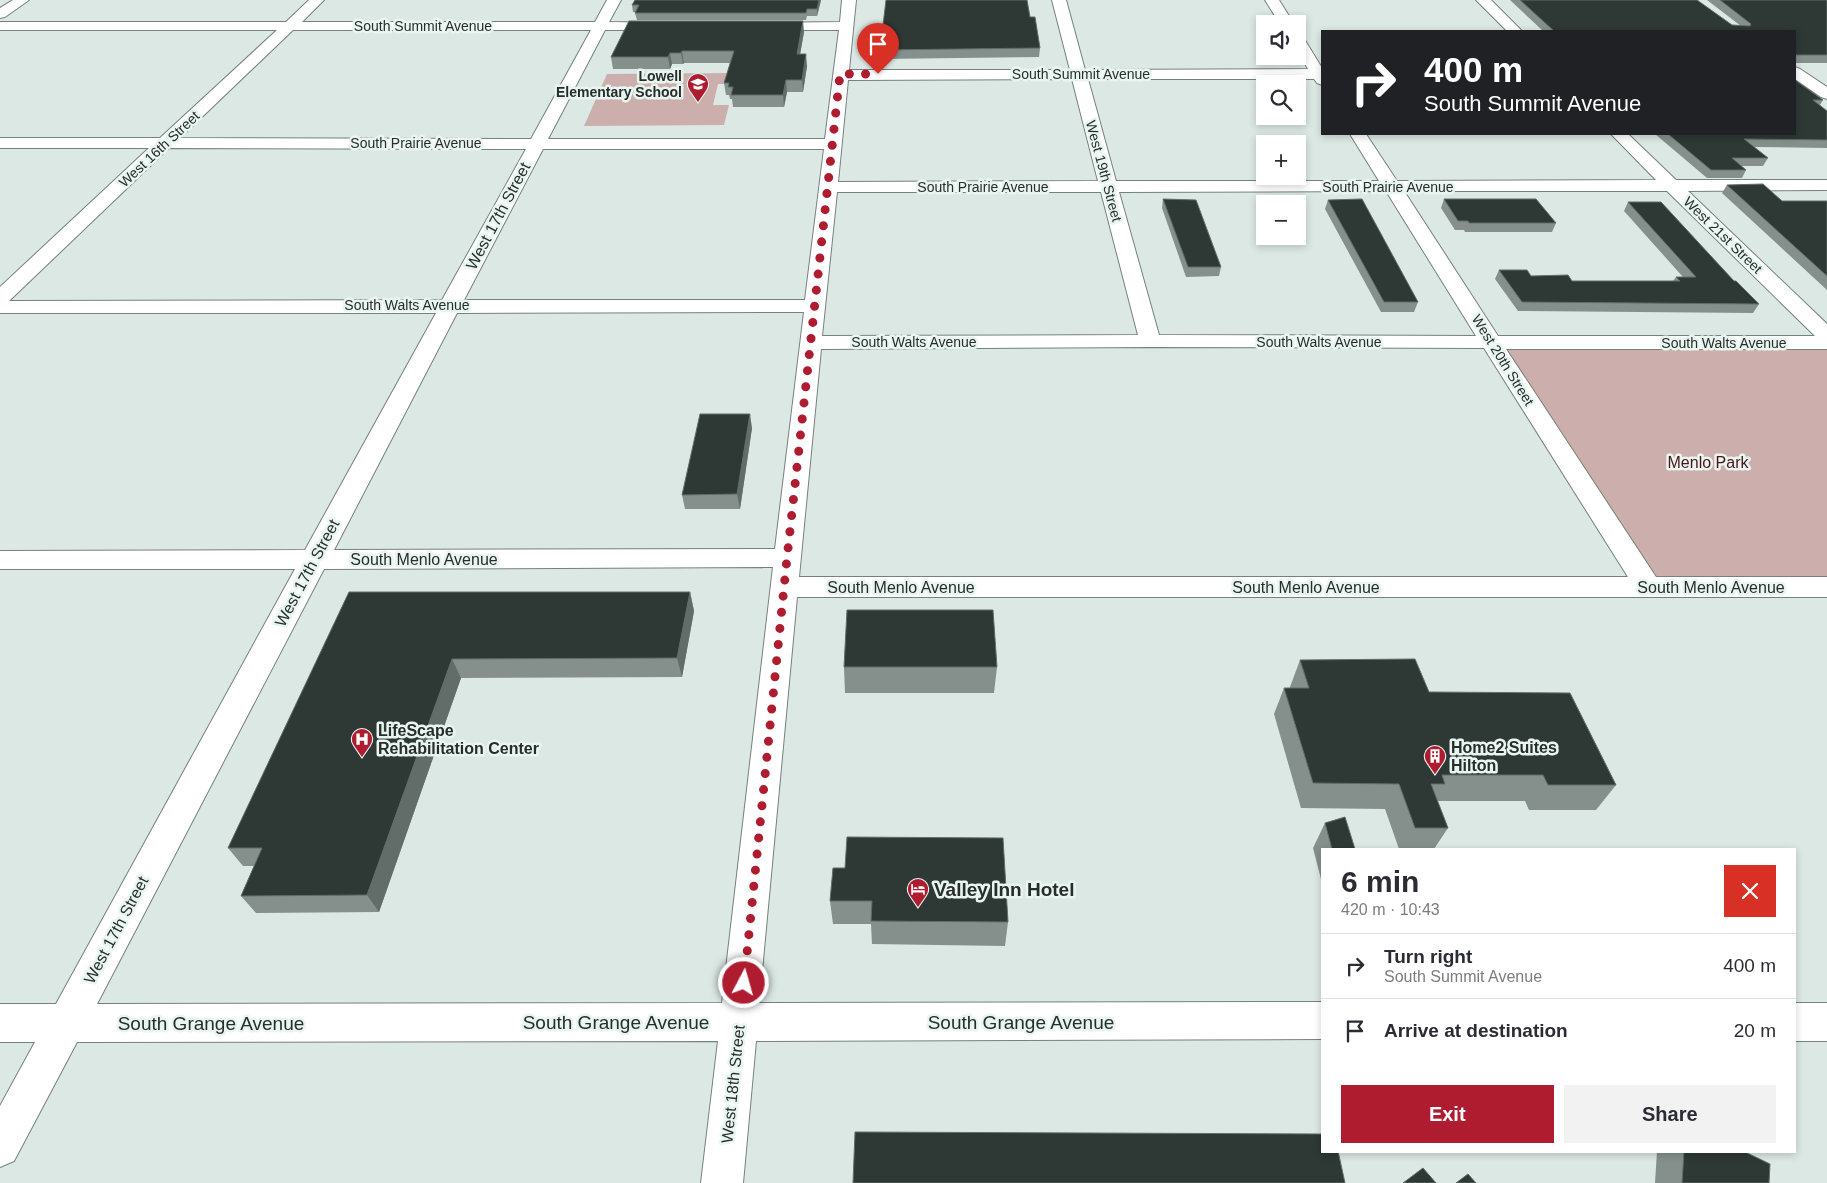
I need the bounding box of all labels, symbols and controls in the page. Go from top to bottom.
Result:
map controls [1256,15,1306,245]
button: sound [1256,15,1306,65]
street label: South Summit Avenue [354,18,492,34]
pin [857,23,899,74]
icon: arrive [864,30,892,58]
icon: right [1341,50,1406,115]
text: 400 m [1424,50,1523,89]
street label: South Summit Avenue [1012,66,1150,82]
place label: Lowell Elementary School [556,68,682,100]
school or university icon: Lowell Elementary School [686,72,710,103]
button: search [1256,75,1306,125]
text: South Summit Avenue [1424,91,1641,116]
street label: West 16th Street [116,108,203,190]
street label: West 19th Street [1083,119,1125,223]
street label: South Prairie Avenue [350,135,482,151]
button: + [1256,135,1306,185]
street label: West 17th Street [463,159,534,272]
street label: South Prairie Avenue [917,179,1049,195]
street label: South Prairie Avenue [1322,179,1454,195]
street label: West 21st Street [1680,193,1766,277]
button: − [1256,195,1306,245]
street label: South Walts Avenue [344,297,470,313]
street label: West 20th Street [1469,312,1537,408]
street label: South Walts Avenue [851,334,977,350]
street label: South Walts Avenue [1256,334,1382,350]
street label: South Walts Avenue [1661,335,1787,351]
park label: Menlo Park [1668,454,1749,471]
street label: West 17th Street [272,516,343,629]
street label: South Menlo Avenue [350,551,498,568]
street label: South Menlo Avenue [827,579,975,596]
street label: South Menlo Avenue [1232,579,1380,596]
street label: South Menlo Avenue [1637,579,1785,596]
place label: LifeScape Rehabilitation Center [378,722,539,757]
hospital icon: LifeScape Rehabilitation Center [350,727,374,758]
place label: Home2 Suites Hilton [1451,739,1557,774]
building icon: Home2 Suites Hilton [1423,744,1447,775]
text: 6 min [1341,865,1419,898]
button: close [1724,865,1776,917]
street label: West 17th Street [81,873,152,986]
hotel icon: Valley Inn Hotel [906,877,930,908]
place label: Valley Inn Hotel [934,879,1074,900]
text: 420 m · 10:43 [1341,901,1440,918]
text: Turn right [1384,946,1472,967]
icon: right [1341,952,1369,980]
text: 400 m [1723,955,1776,976]
position arrow [717,956,769,1008]
text: South Summit Avenue [1384,968,1542,985]
street label: South Grange Avenue [523,1012,709,1033]
street label: South Grange Avenue [928,1012,1114,1033]
street label: South Grange Avenue [118,1013,304,1034]
icon: arrive [1341,1017,1369,1045]
text: Arrive at destination [1384,1020,1568,1041]
text: 20 m [1734,1020,1776,1041]
street label: West 18th Street [718,1023,748,1144]
button: Exit [1341,1085,1554,1143]
button: Share [1564,1085,1776,1143]

